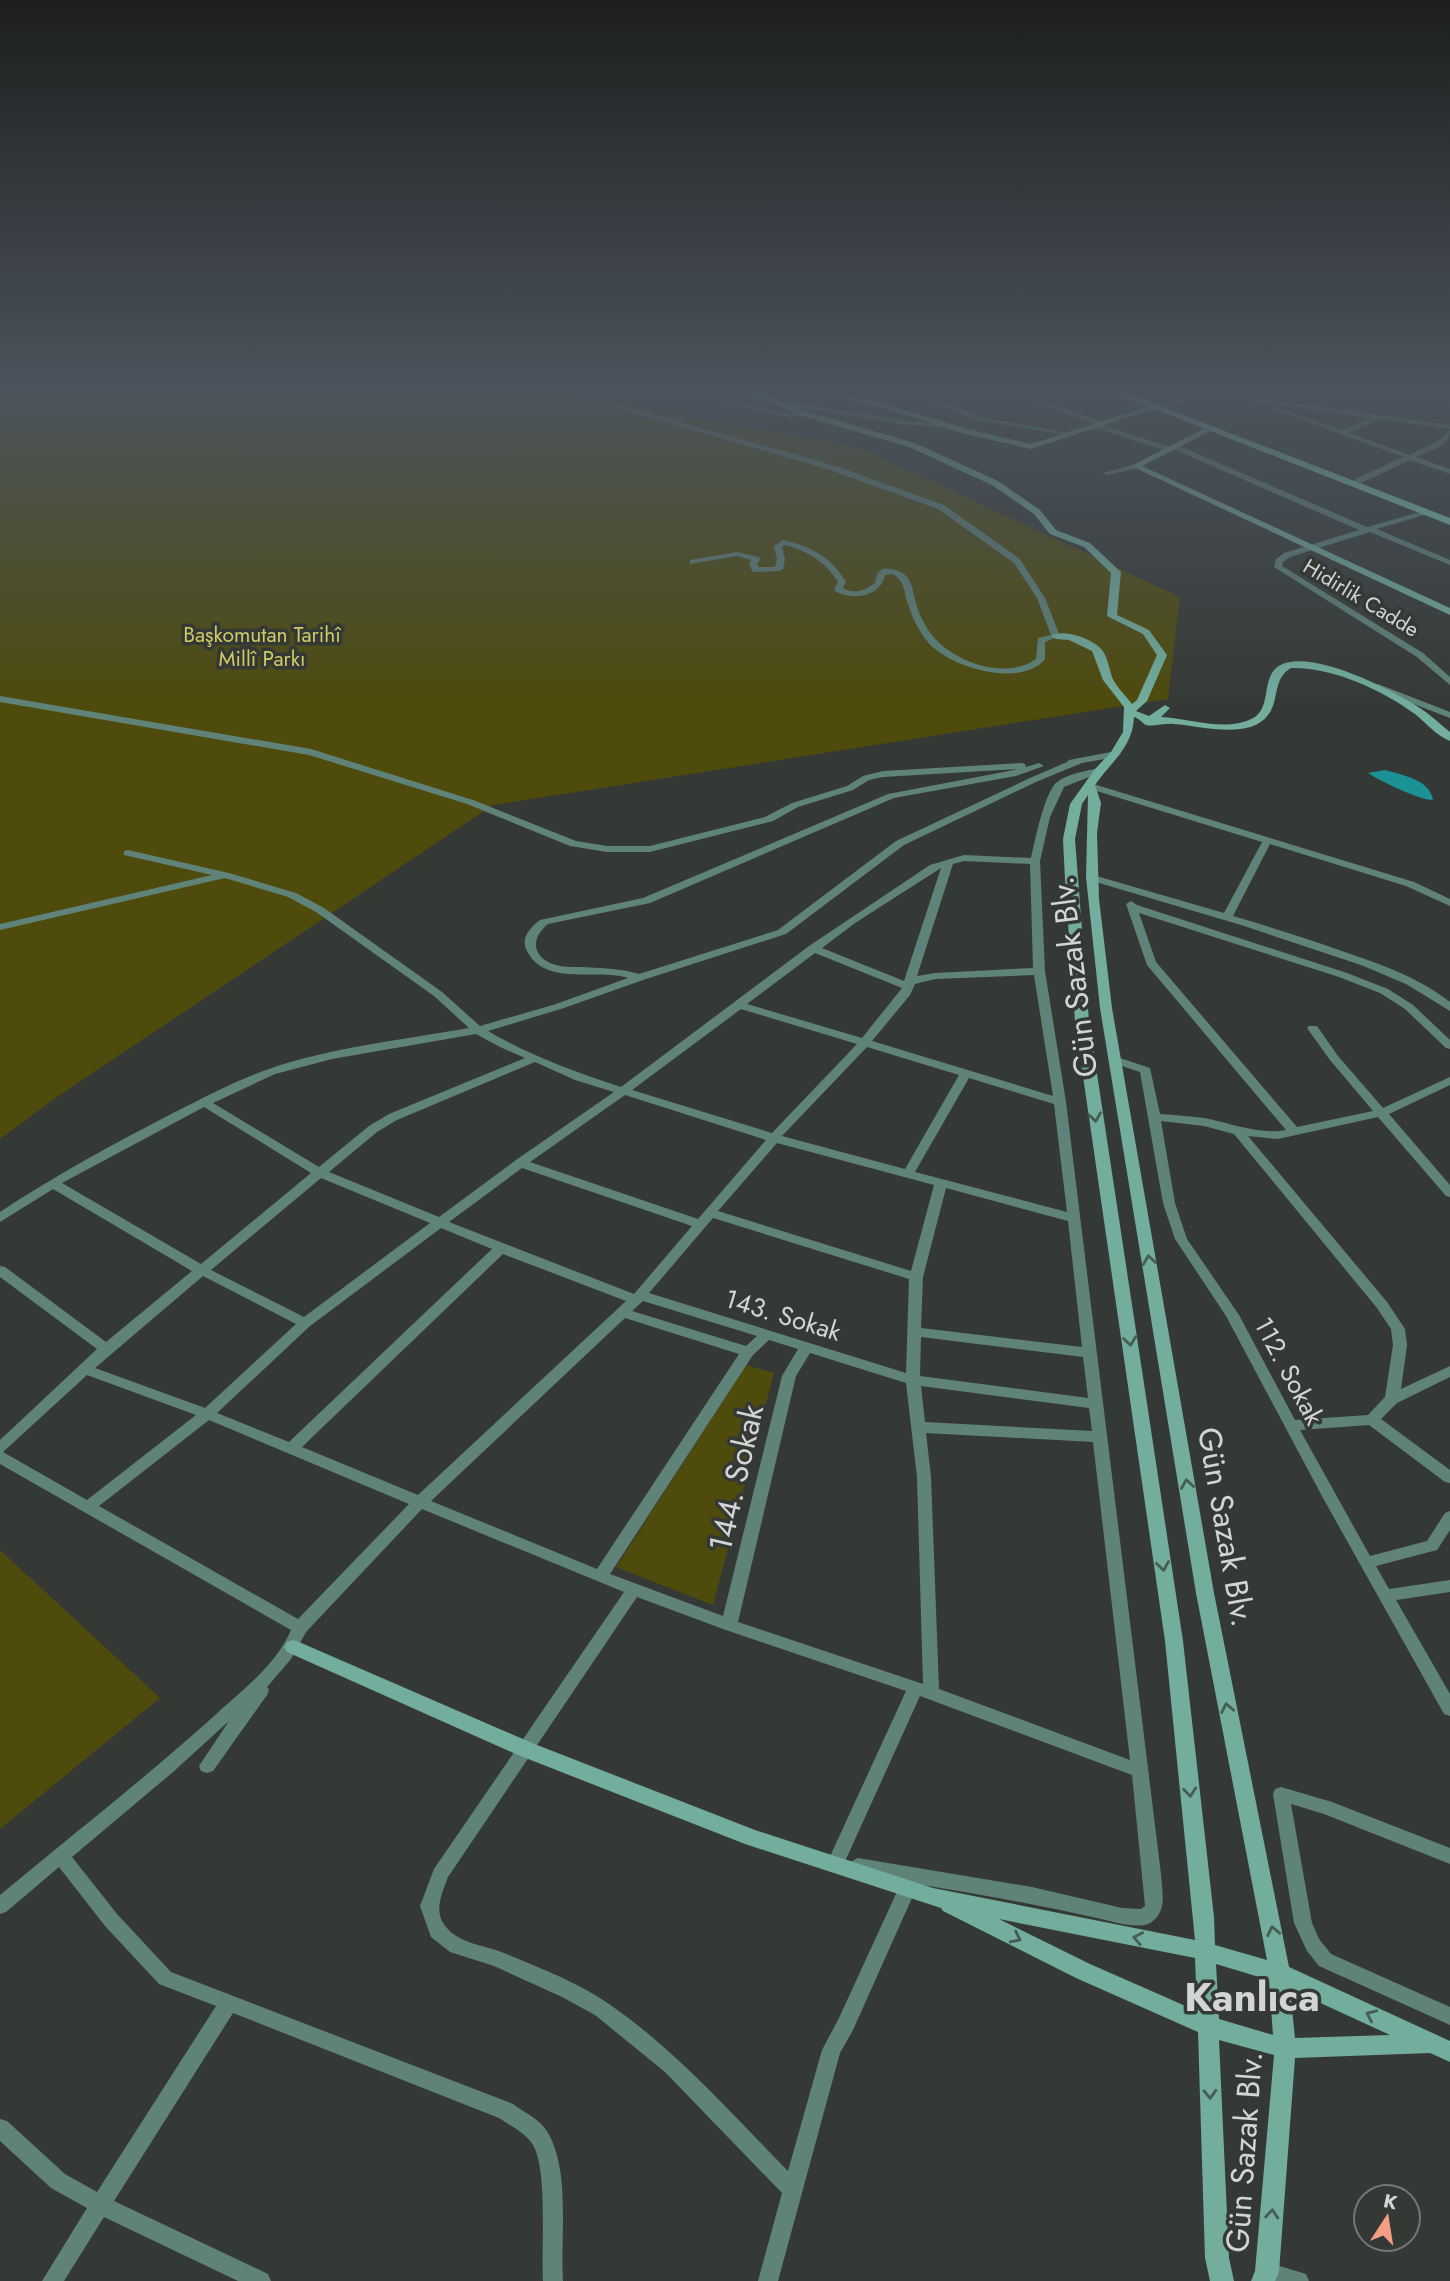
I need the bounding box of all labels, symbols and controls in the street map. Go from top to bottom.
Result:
street label: Hidirlik Cadde [1297,552,1425,644]
park label: Başkomutan Tarihî Millî Parkı [183,620,342,674]
street label: Gün Sazak Blv. [1039,874,1109,1080]
one-way arrow [1088,1111,1103,1122]
one-way arrow [1142,1254,1157,1266]
street label: 143. Sokak [720,1279,847,1351]
street label: 112. Sokak [1245,1310,1334,1432]
one-way arrow [1123,1335,1138,1347]
street label: 144. Sokak [697,1399,775,1556]
street label: Gün Sazak Blv. [1186,1424,1266,1630]
one-way arrow [1180,1478,1195,1490]
one-way arrow [1155,1561,1170,1572]
one-way arrow [1220,1702,1235,1714]
one-way arrow [1182,1787,1197,1798]
one-way arrow [1266,1925,1281,1937]
one-way arrow [1009,1929,1021,1943]
one-way arrow [1132,1931,1144,1946]
district label: Kanlıca [1184,1968,1320,2026]
one-way arrow [1366,2009,1378,2023]
street label: Gün Sazak Blv. [1214,2050,1274,2254]
one-way arrow [1203,2089,1218,2100]
north arrow [1352,2183,1422,2253]
text: K [1381,2187,1400,2217]
one-way arrow [1264,2208,1279,2219]

